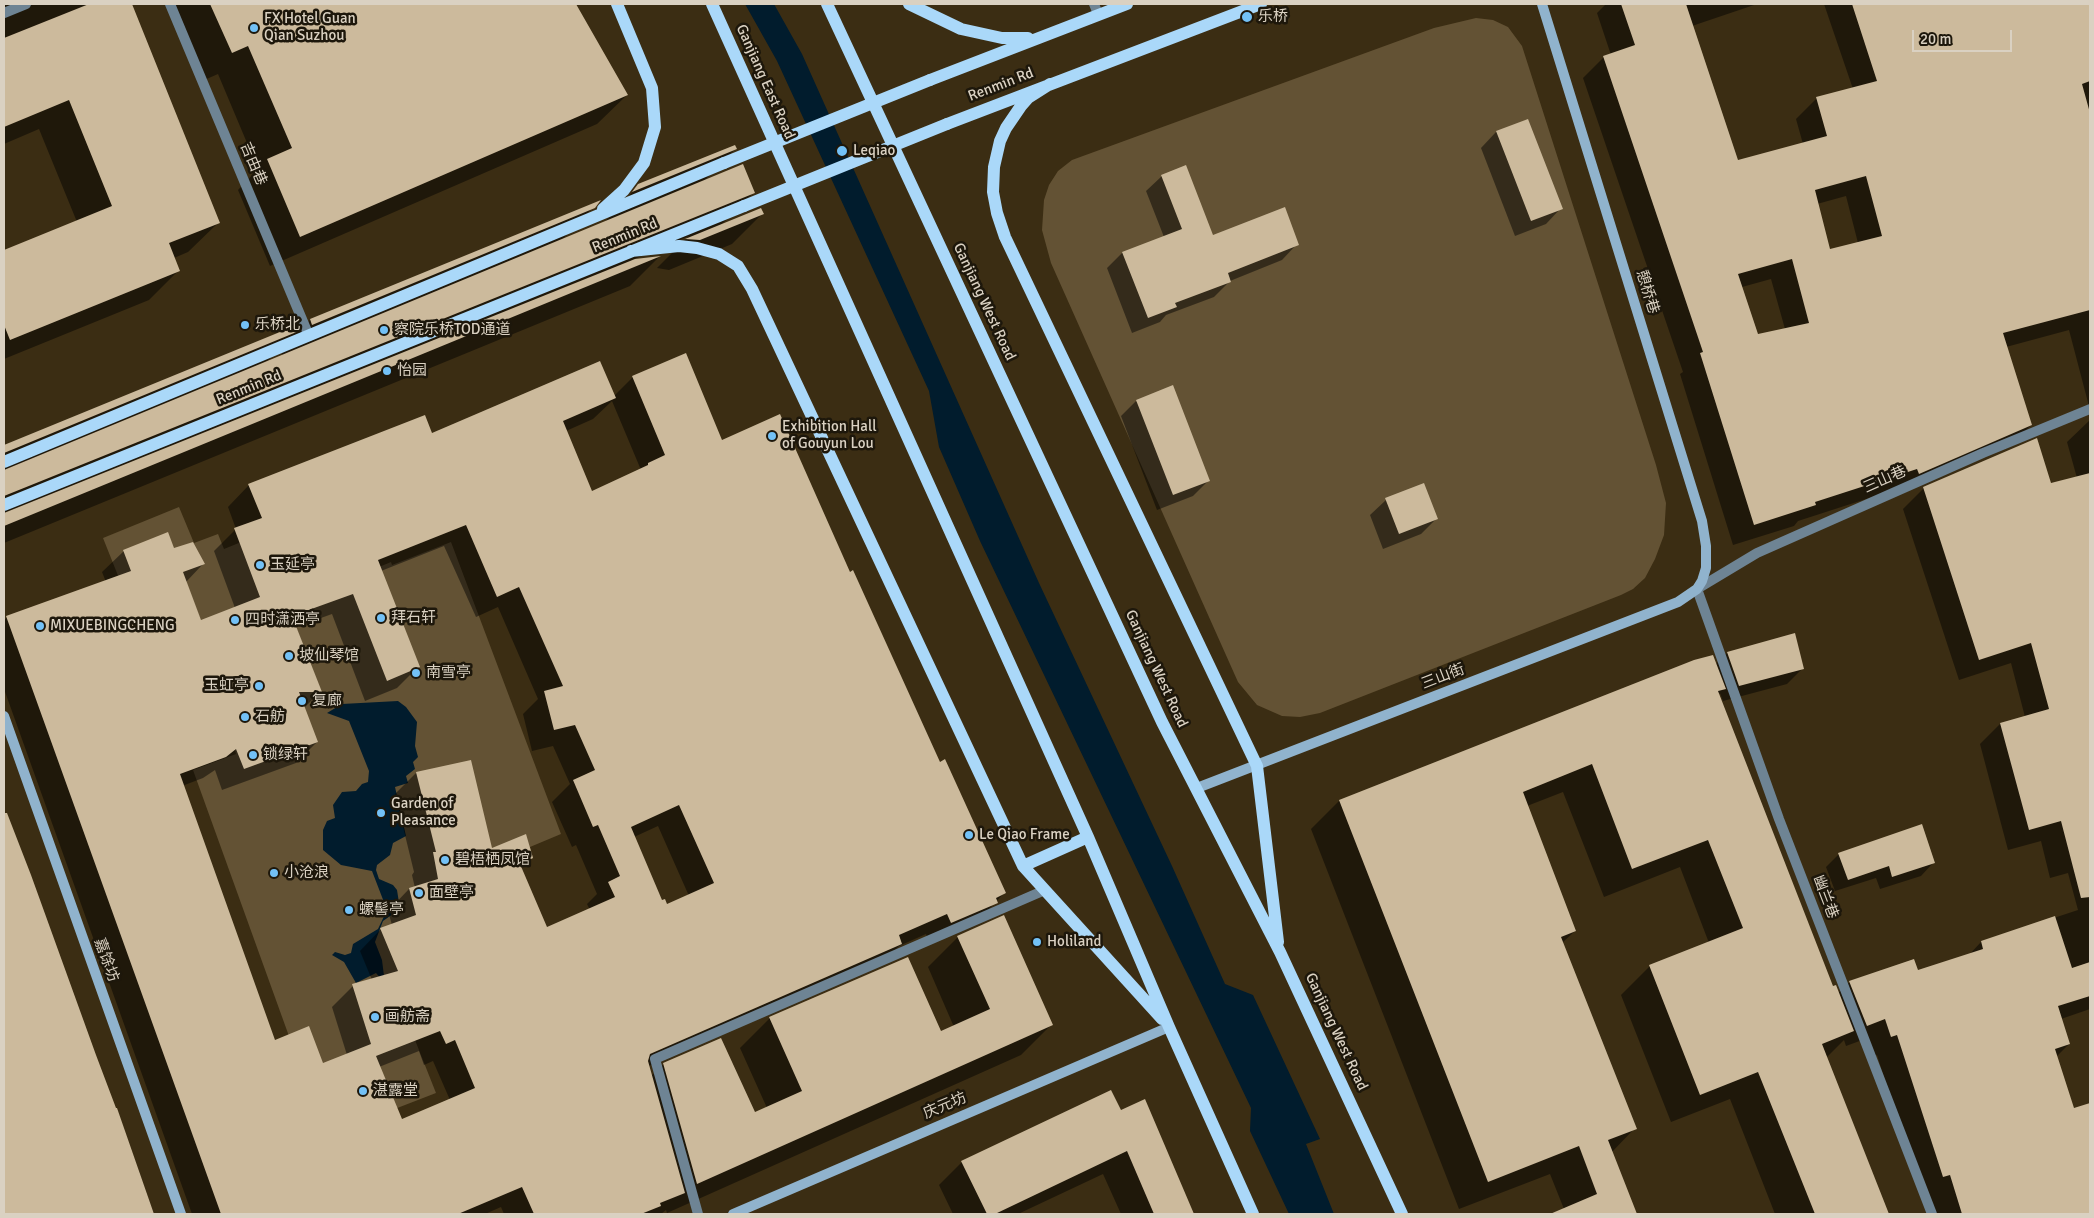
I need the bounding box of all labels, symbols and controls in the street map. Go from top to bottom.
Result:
place label: 乐桥 [1258,8,1288,26]
place label: FX Hotel Guan Qian Suzhou [264,10,356,45]
marker: 乐桥 [1240,10,1254,24]
scale bar [1914,20,2014,52]
marker: FX Hotel Guan Qian Suzhou [248,22,260,34]
street label: Ganjiang East Road [732,22,798,142]
text: 20 m [1920,30,1951,48]
street label: Renmin Rd [966,64,1036,106]
street label: 吉由巷 [236,140,270,188]
place label: Leqiao [853,142,895,160]
marker: Leqiao [835,144,849,158]
street label: Renmin Rd [590,215,660,257]
street label: Ganjiang West Road [949,240,1019,364]
street label: 憩桥巷 [1632,268,1662,316]
place label: 乐桥北 [255,316,300,334]
marker: 乐桥北 [239,319,251,331]
place label: 察院乐桥TOD通道 [394,321,511,339]
marker: 察院乐桥TOD通道 [378,324,390,336]
place label: 怡园 [397,362,427,380]
marker: 怡园 [381,365,393,377]
street label: Renmin Rd [214,367,284,409]
place label: Exhibition Hall of Gouyun Lou [782,418,877,453]
marker: Exhibition Hall of Gouyun Lou [766,430,778,442]
street label: 三山巷 [1861,463,1909,497]
place label: 玉延亭 [270,556,315,574]
marker: 玉延亭 [254,559,266,571]
street label: Ganjiang West Road [1121,607,1191,731]
place label: 拜石轩 [391,609,436,627]
place label: 四时潇洒亭 [245,611,320,629]
marker: 拜石轩 [375,612,387,624]
marker: 四时潇洒亭 [229,614,241,626]
place label: MIXUEBINGCHENG [50,617,175,635]
marker: MIXUEBINGCHENG [34,620,46,632]
place label: 坡仙琴馆 [299,647,359,665]
marker: 坡仙琴馆 [283,650,295,662]
street label: 三山街 [1419,661,1467,693]
place label: 南雪亭 [426,664,471,682]
marker: 南雪亭 [410,667,422,679]
place label: 玉虹亭 [204,677,249,695]
marker: 玉虹亭 [253,680,265,692]
place label: 复廊 [312,692,342,710]
marker: 复廊 [296,695,308,707]
place label: 石舫 [255,708,285,726]
marker: 石舫 [239,711,251,723]
place label: 锁绿轩 [263,746,308,764]
marker: 锁绿轩 [247,749,259,761]
place label: Garden of Pleasance [391,795,456,830]
marker: Garden of Pleasance [375,807,387,819]
place label: Le Qiao Frame [979,826,1070,844]
marker: Le Qiao Frame [963,829,975,841]
place label: 碧梧栖凤馆 [455,851,530,869]
marker: 碧梧栖凤馆 [439,854,451,866]
place label: 小沧浪 [284,864,329,882]
marker: 小沧浪 [268,867,280,879]
street label: 幽兰巷 [1809,873,1841,921]
place label: 面壁亭 [429,884,474,902]
marker: 面壁亭 [413,887,425,899]
place label: 螺髻亭 [359,901,404,919]
marker: 螺髻亭 [343,904,355,916]
place label: Holiland [1047,933,1101,951]
street label: 嘉馀坊 [90,936,122,984]
marker: Holiland [1031,936,1043,948]
street label: Ganjiang West Road [1301,970,1371,1094]
place label: 画舫斋 [385,1008,430,1026]
marker: 画舫斋 [369,1011,381,1023]
place label: 湛露堂 [373,1082,418,1100]
marker: 湛露堂 [357,1085,369,1097]
street label: 庆元坊 [921,1089,969,1123]

